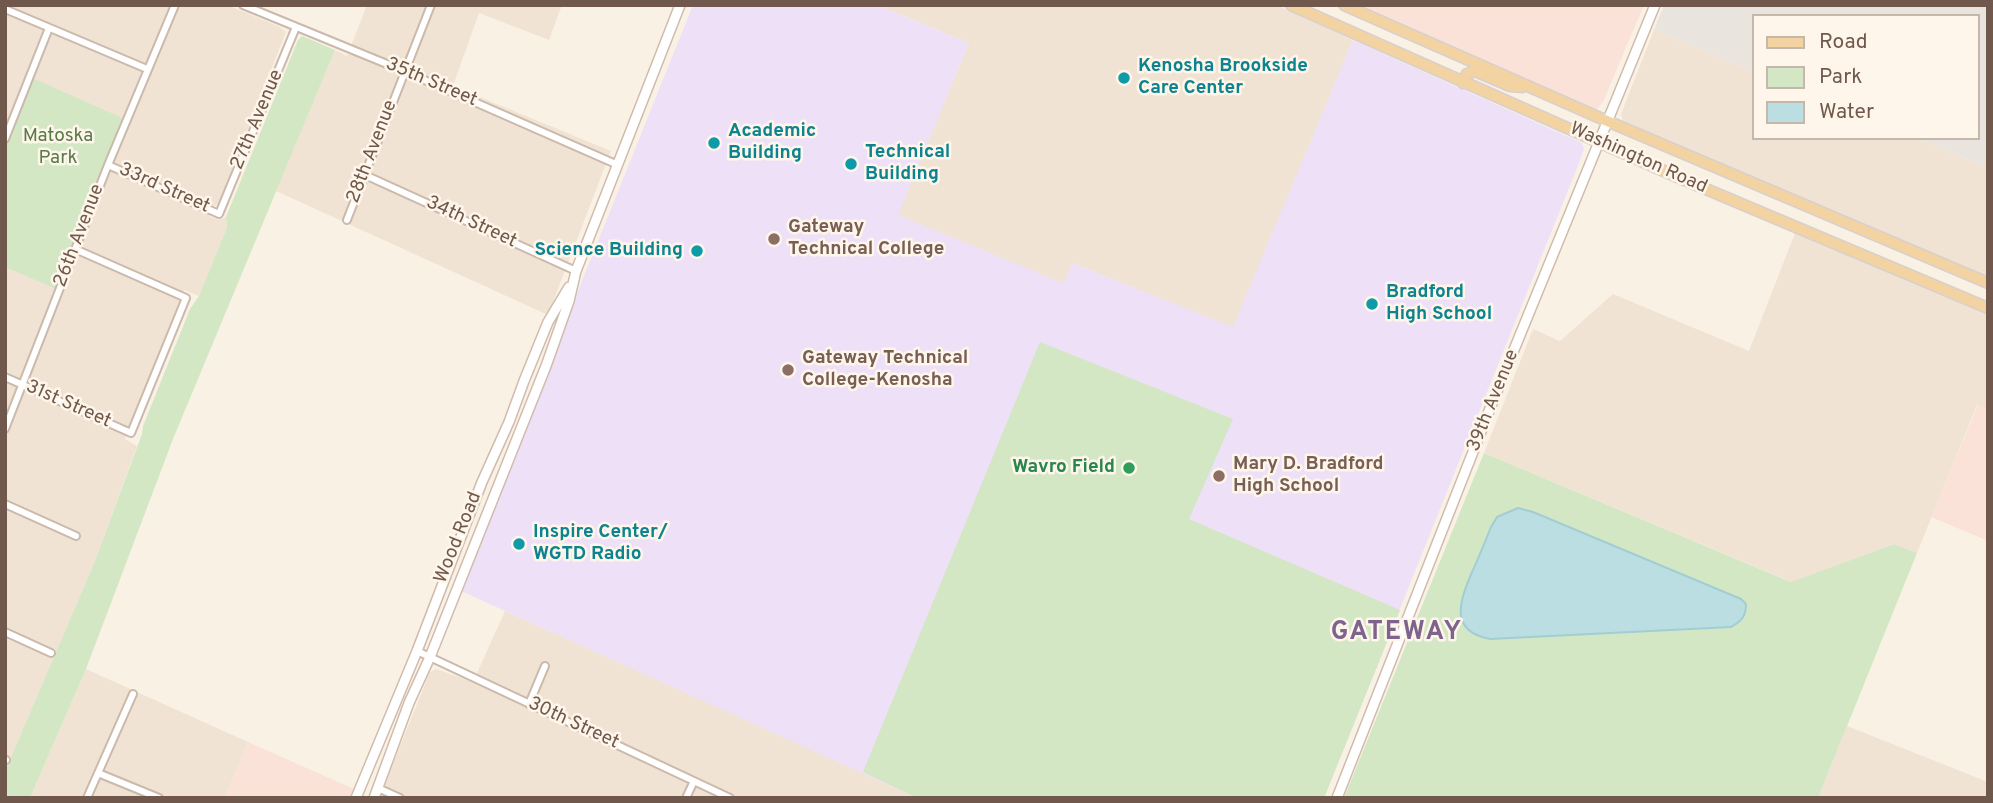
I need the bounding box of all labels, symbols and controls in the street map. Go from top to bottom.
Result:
legend [1752,14,1979,140]
text: Road [1819,29,1868,56]
street label: 35th Street [382,53,480,113]
place label: Kenosha Brookside Care Center [1138,56,1308,100]
text: Park [1819,64,1862,91]
street label: 27th Avenue [227,67,289,173]
marker: Kenosha Brookside Care Center [1116,70,1132,86]
street label: 28th Avenue [343,97,403,207]
text: Water [1819,99,1874,126]
street label: Washington Road [1566,118,1710,200]
place label: Academic Building [728,121,816,165]
park label: Matoska Park [23,126,93,170]
marker: Academic Building [706,135,722,151]
place label: Technical Building [865,142,950,186]
marker: Technical Building [843,156,859,172]
street label: 33rd Street [115,159,213,219]
street label: 26th Avenue [50,181,110,291]
street label: 34th Street [422,192,520,254]
place label: Gateway Technical College [788,217,944,261]
marker: Gateway Technical College [766,231,782,247]
place label: Science Building [535,240,683,262]
marker: Science Building [689,243,705,259]
place label: Bradford High School [1386,282,1492,326]
marker: Bradford High School [1364,296,1380,312]
street label: 39th Avenue [1463,347,1525,455]
place label: Gateway Technical College-Kenosha [802,348,968,392]
marker: Gateway Technical College-Kenosha [780,362,796,378]
street label: 31st Street [22,376,114,434]
place label: Mary D. Bradford High School [1233,454,1384,498]
place label: Wavro Field [1012,457,1115,479]
marker: Wavro Field [1121,460,1137,476]
marker: Mary D. Bradford High School [1211,468,1227,484]
street label: Wood Road [430,489,488,587]
place label: Inspire Center/ WGTD Radio [533,522,668,566]
marker: Inspire Center/ WGTD Radio [511,536,527,552]
district label: GATEWAY [1332,618,1462,650]
street label: 30th Street [524,693,622,755]

